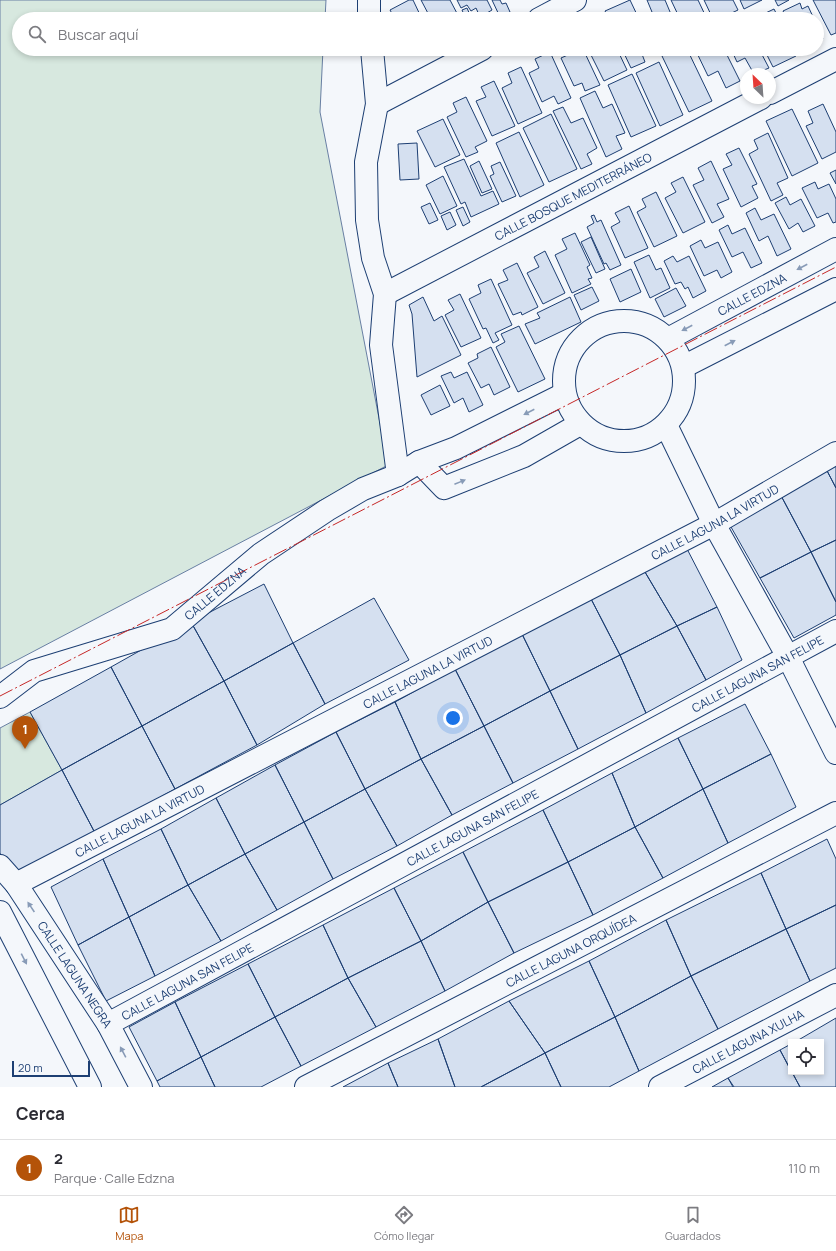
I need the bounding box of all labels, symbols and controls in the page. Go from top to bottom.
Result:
search box [12,12,824,56]
icon: search [26,23,48,45]
text: Buscar aquí [58,24,139,45]
north arrow [740,68,776,104]
street label: CALLE BOSQUE MEDITERRÁNEO [491,148,655,244]
one-way arrow [796,264,807,271]
street label: CALLE EDZNA [714,269,789,319]
one-way arrow [681,325,693,332]
one-way arrow [724,339,736,346]
one-way arrow [523,409,535,415]
one-way arrow [454,479,465,485]
street label: CALLE LAGUNA LA VIRTUD [648,480,782,564]
street label: CALLE EDZNA [180,562,249,624]
street label: CALLE LAGUNA LA VIRTUD [360,631,495,712]
street label: CALLE LAGUNA SAN FELIPE [688,631,827,716]
your location [443,708,463,728]
pin: 1 [12,716,38,749]
street label: CALLE LAGUNA LA VIRTUD [72,780,207,861]
street label: CALLE LAGUNA SAN FELIPE [403,785,541,870]
one-way arrow [27,902,35,913]
street label: CALLE LAGUNA ORQUÍDEA [502,909,639,991]
street label: CALLE LAGUNA NEGRA [34,917,117,1031]
street label: CALLE LAGUNA SAN FELIPE [118,939,256,1024]
one-way arrow [21,953,27,965]
street label: CALLE LAGUNA XULHA [689,1005,807,1077]
map controls [788,1039,824,1075]
button: locate [788,1039,824,1075]
one-way arrow [120,1047,126,1058]
scale bar [12,1059,90,1078]
text: 20 m [18,1060,43,1075]
text: Cerca [16,1102,65,1125]
text: 2 [54,1148,63,1169]
text: 1 [26,1159,32,1177]
text: 110 m [788,1159,820,1177]
text: Parque · Calle Edzna [54,1169,174,1187]
tab: Mapa [115,1204,143,1243]
tab: Cómo llegar [374,1204,434,1243]
tab: Guardados [665,1204,721,1243]

